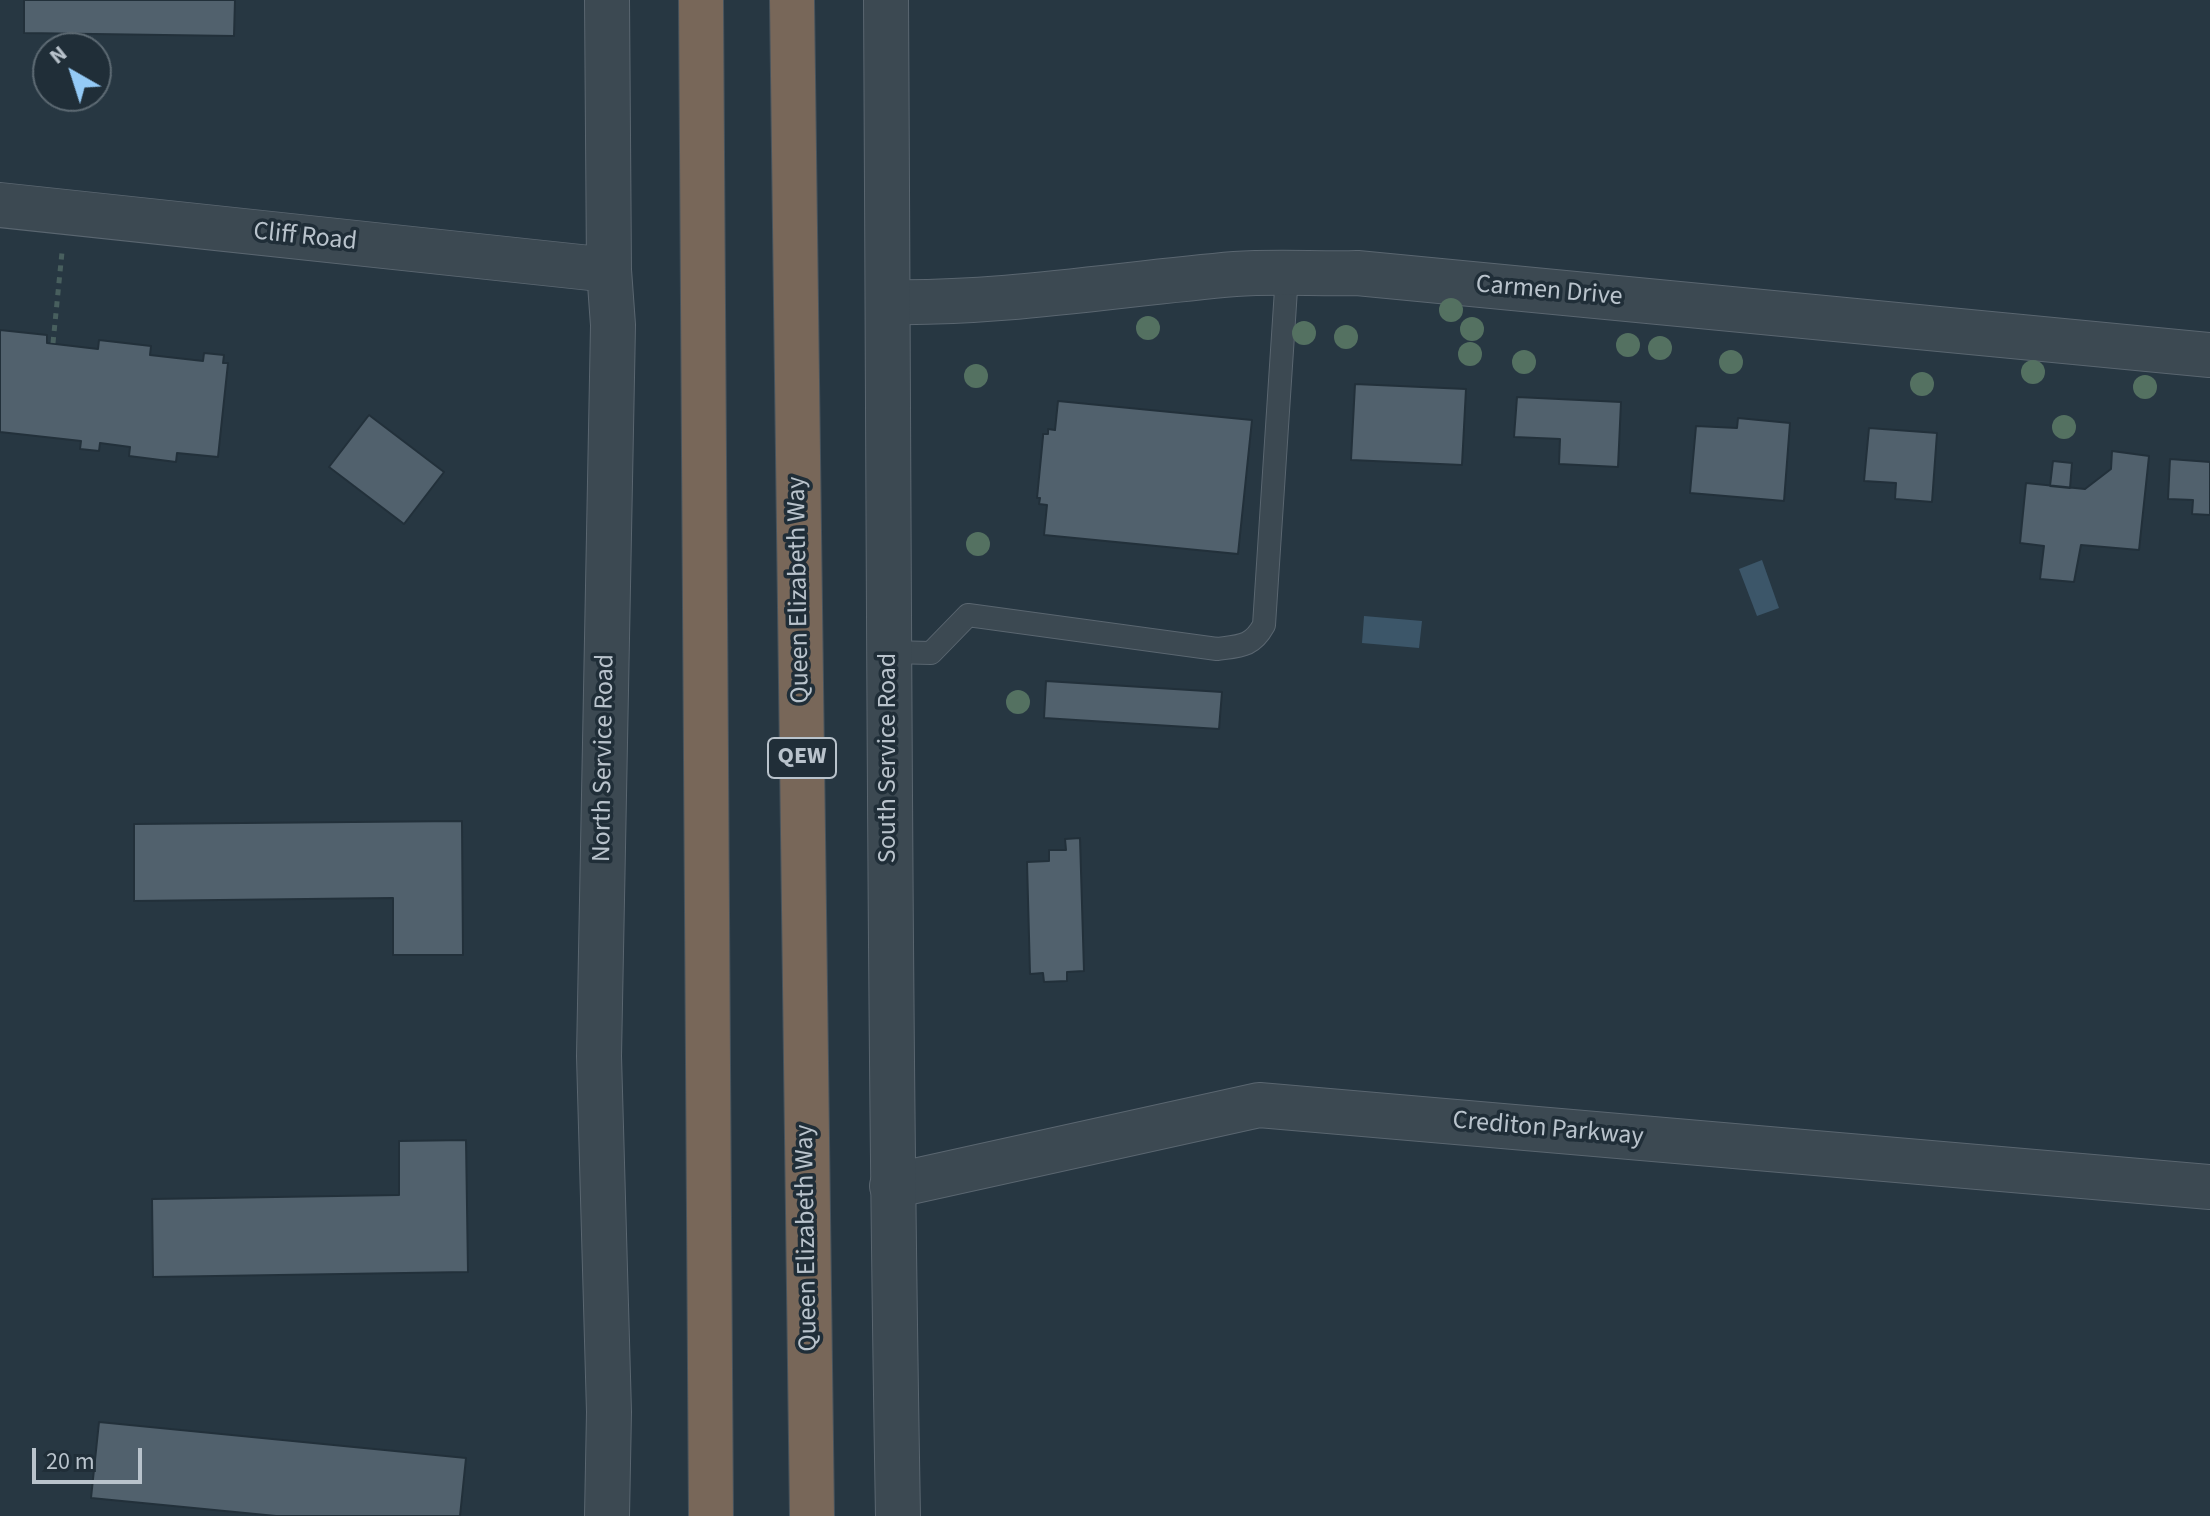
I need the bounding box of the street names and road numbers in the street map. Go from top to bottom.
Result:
street label: Cliff Road [252,217,358,259]
street label: Carmen Drive [1474,270,1624,314]
street label: Queen Elizabeth Way [782,476,818,704]
street label: South Service Road [873,653,905,863]
street label: North Service Road [588,654,622,862]
road number: QEW [768,738,836,778]
street label: Crediton Parkway [1451,1106,1645,1154]
street label: Queen Elizabeth Way [790,1124,826,1352]

